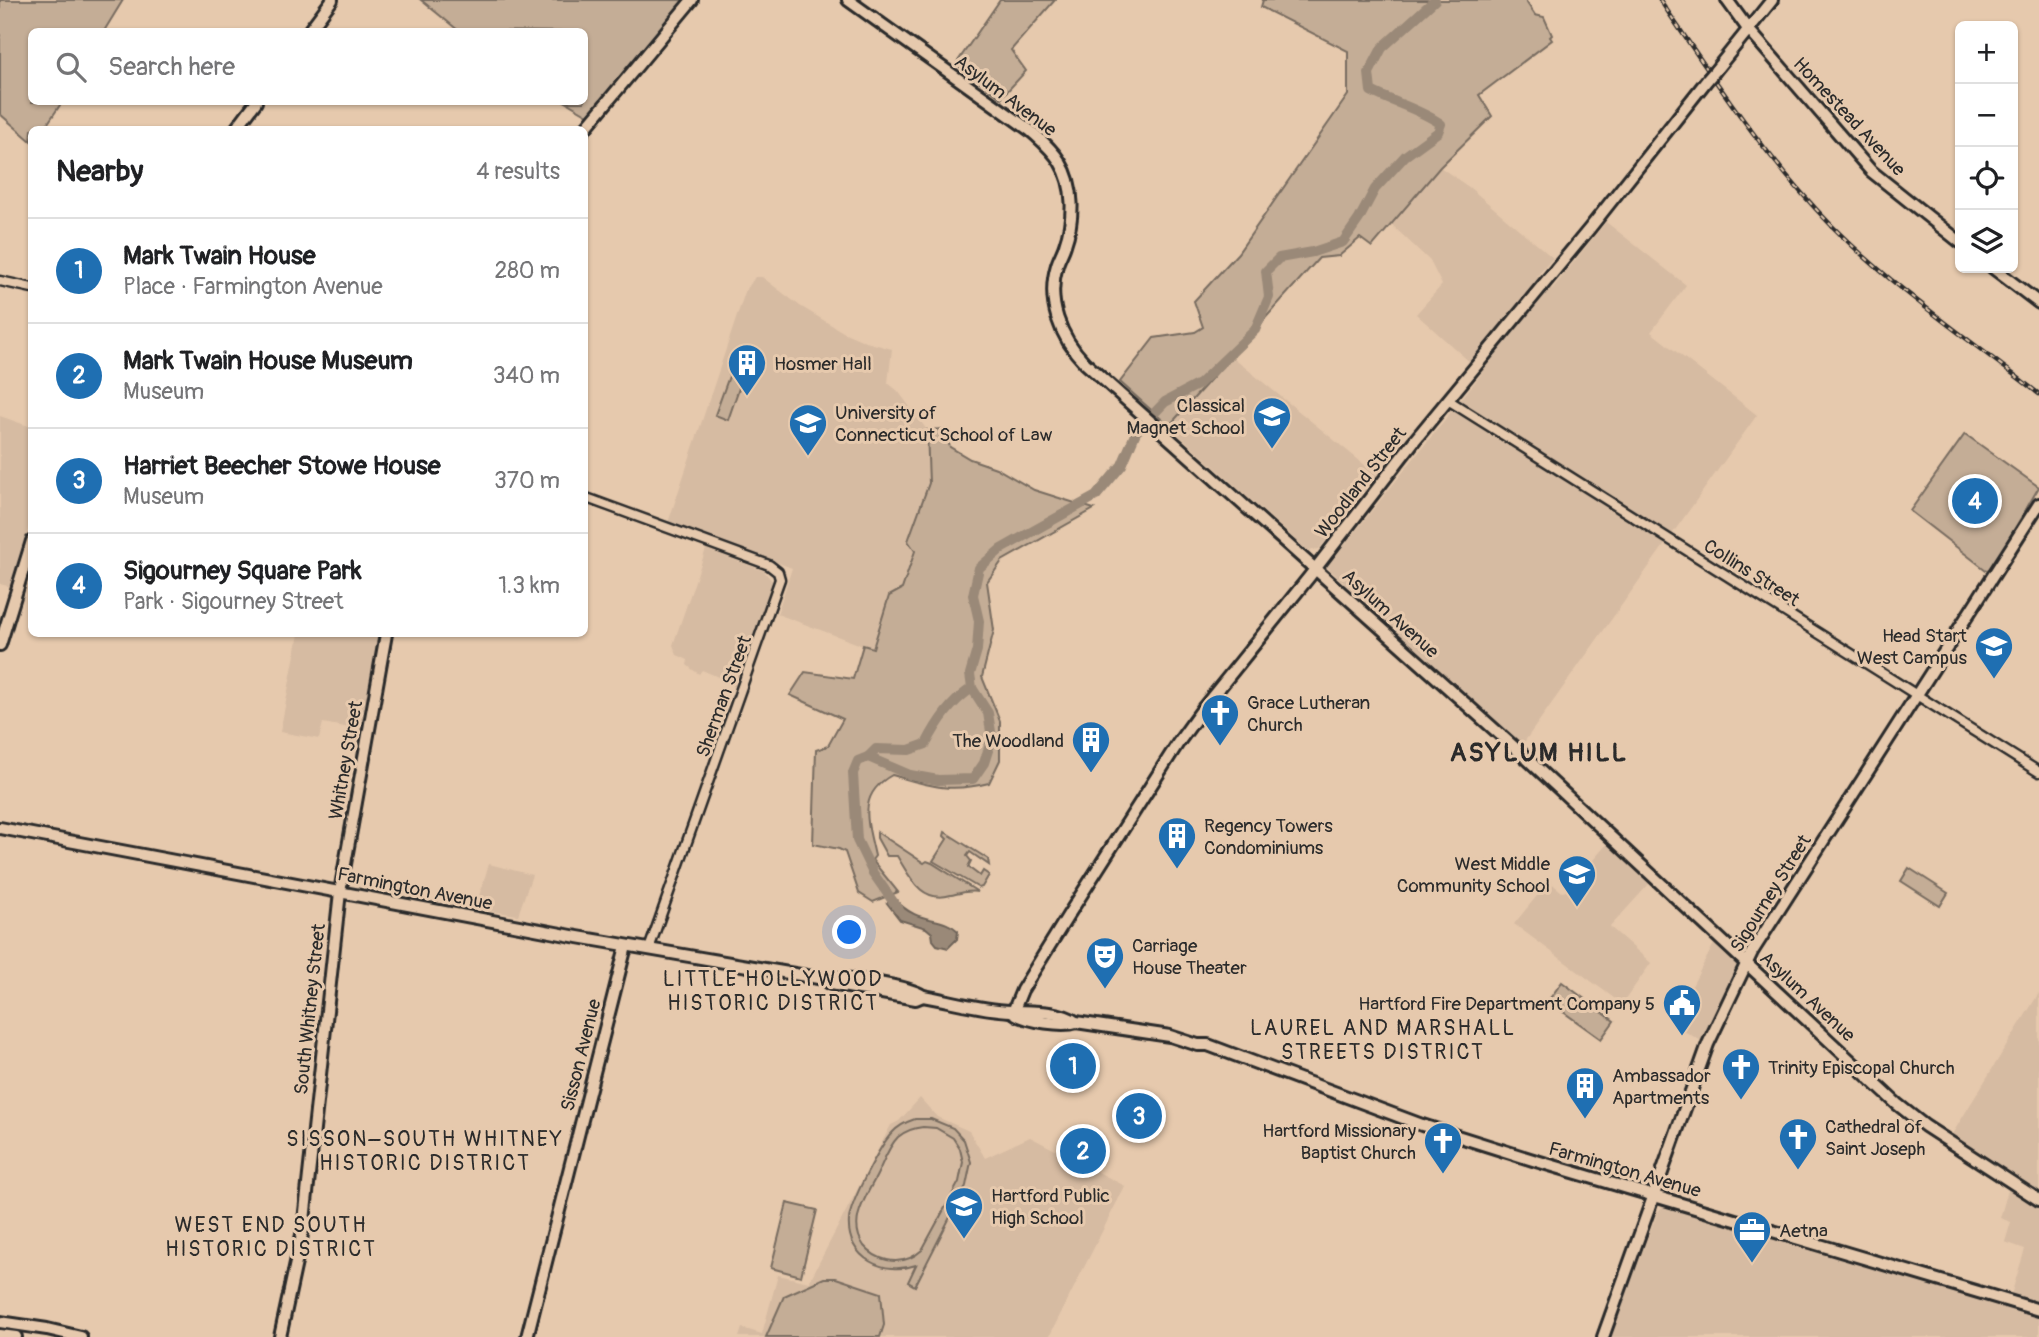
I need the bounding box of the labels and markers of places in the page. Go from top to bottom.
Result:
building icon: Hosmer Hall [726,342,768,397]
place label: Hosmer Hall [774,352,872,376]
place label: Classical Magnet School [1126,394,1245,440]
school or university icon: Classical Magnet School [1251,395,1293,450]
place label: University of Connecticut School of Law [835,401,1053,447]
school or university icon: University of Connecticut School of Law [787,402,829,457]
pin: 4 [1952,475,1998,527]
place label: Head Start West Campus [1857,624,1967,670]
school or university icon: Head Start West Campus [1973,625,2015,680]
place label: Grace Lutheran Church [1247,691,1370,737]
church icon: Grace Lutheran Church [1199,692,1241,747]
building icon: The Woodland [1070,719,1112,774]
place label: The Woodland [952,729,1064,753]
place label: Regency Towers Condominiums [1204,814,1333,860]
building icon: Regency Towers Condominiums [1156,815,1198,870]
place label: West Middle Community School [1397,852,1551,898]
school or university icon: West Middle Community School [1556,853,1598,908]
place label: Carriage House Theater [1132,934,1247,980]
theatre icon: Carriage House Theater [1084,935,1126,990]
public building icon: Hartford Fire Department Company 5 [1661,982,1703,1037]
place label: Hartford Fire Department Company 5 [1358,992,1655,1016]
pin: 1 [1050,1040,1096,1092]
church icon: Trinity Episcopal Church [1720,1046,1762,1101]
place label: Trinity Episcopal Church [1768,1056,1955,1080]
place label: Ambassador Apartments [1612,1064,1711,1110]
building icon: Ambassador Apartments [1564,1065,1606,1120]
pin: 3 [1116,1090,1162,1142]
place label: Cathedral of Saint Joseph [1825,1115,1926,1161]
church icon: Cathedral of Saint Joseph [1777,1116,1819,1171]
place label: Hartford Missionary Baptist Church [1262,1119,1416,1165]
church icon: Hartford Missionary Baptist Church [1422,1120,1464,1175]
pin: 2 [1060,1125,1106,1177]
place label: Hartford Public High School [991,1184,1110,1230]
school or university icon: Hartford Public High School [943,1185,985,1240]
office icon: Aetna [1731,1209,1773,1264]
place label: Aetna [1779,1219,1828,1243]

